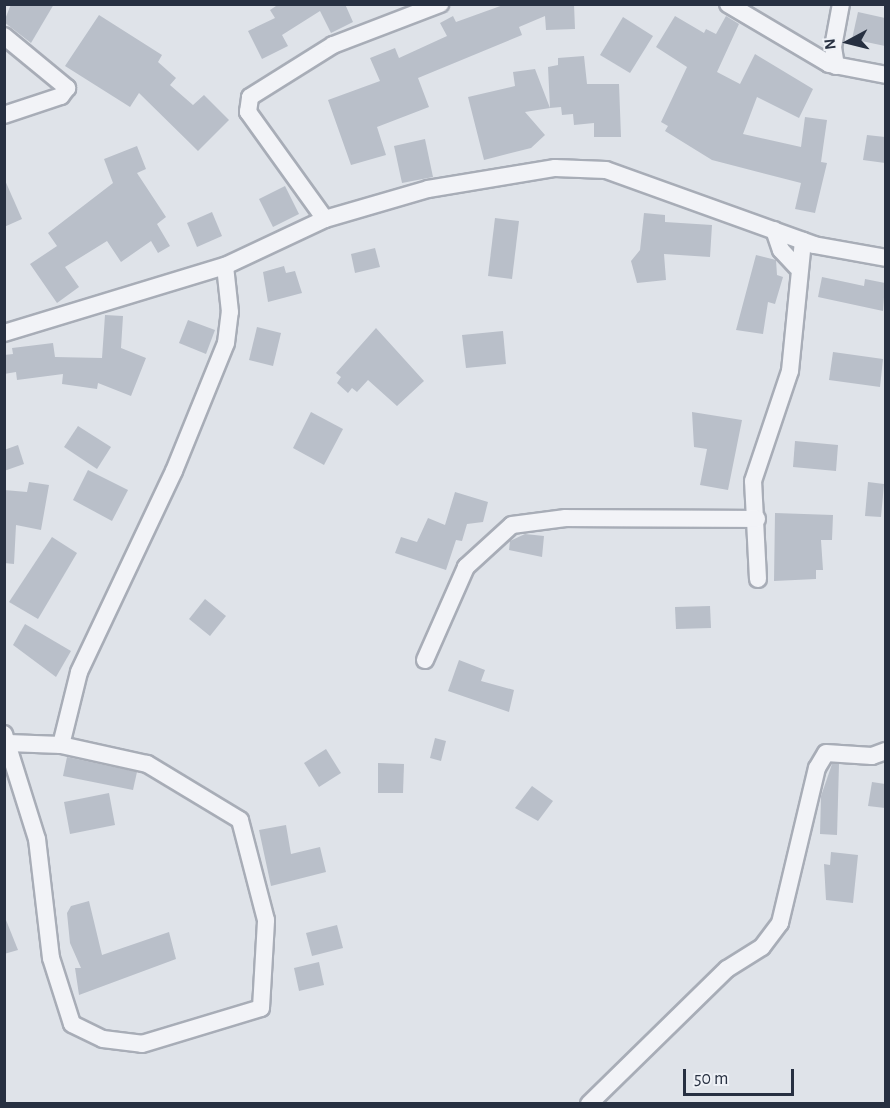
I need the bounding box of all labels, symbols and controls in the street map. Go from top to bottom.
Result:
north arrow [818,12,878,72]
text: N [822,38,839,51]
scale bar [686,1057,797,1095]
text: 50 m [694,1070,728,1088]

